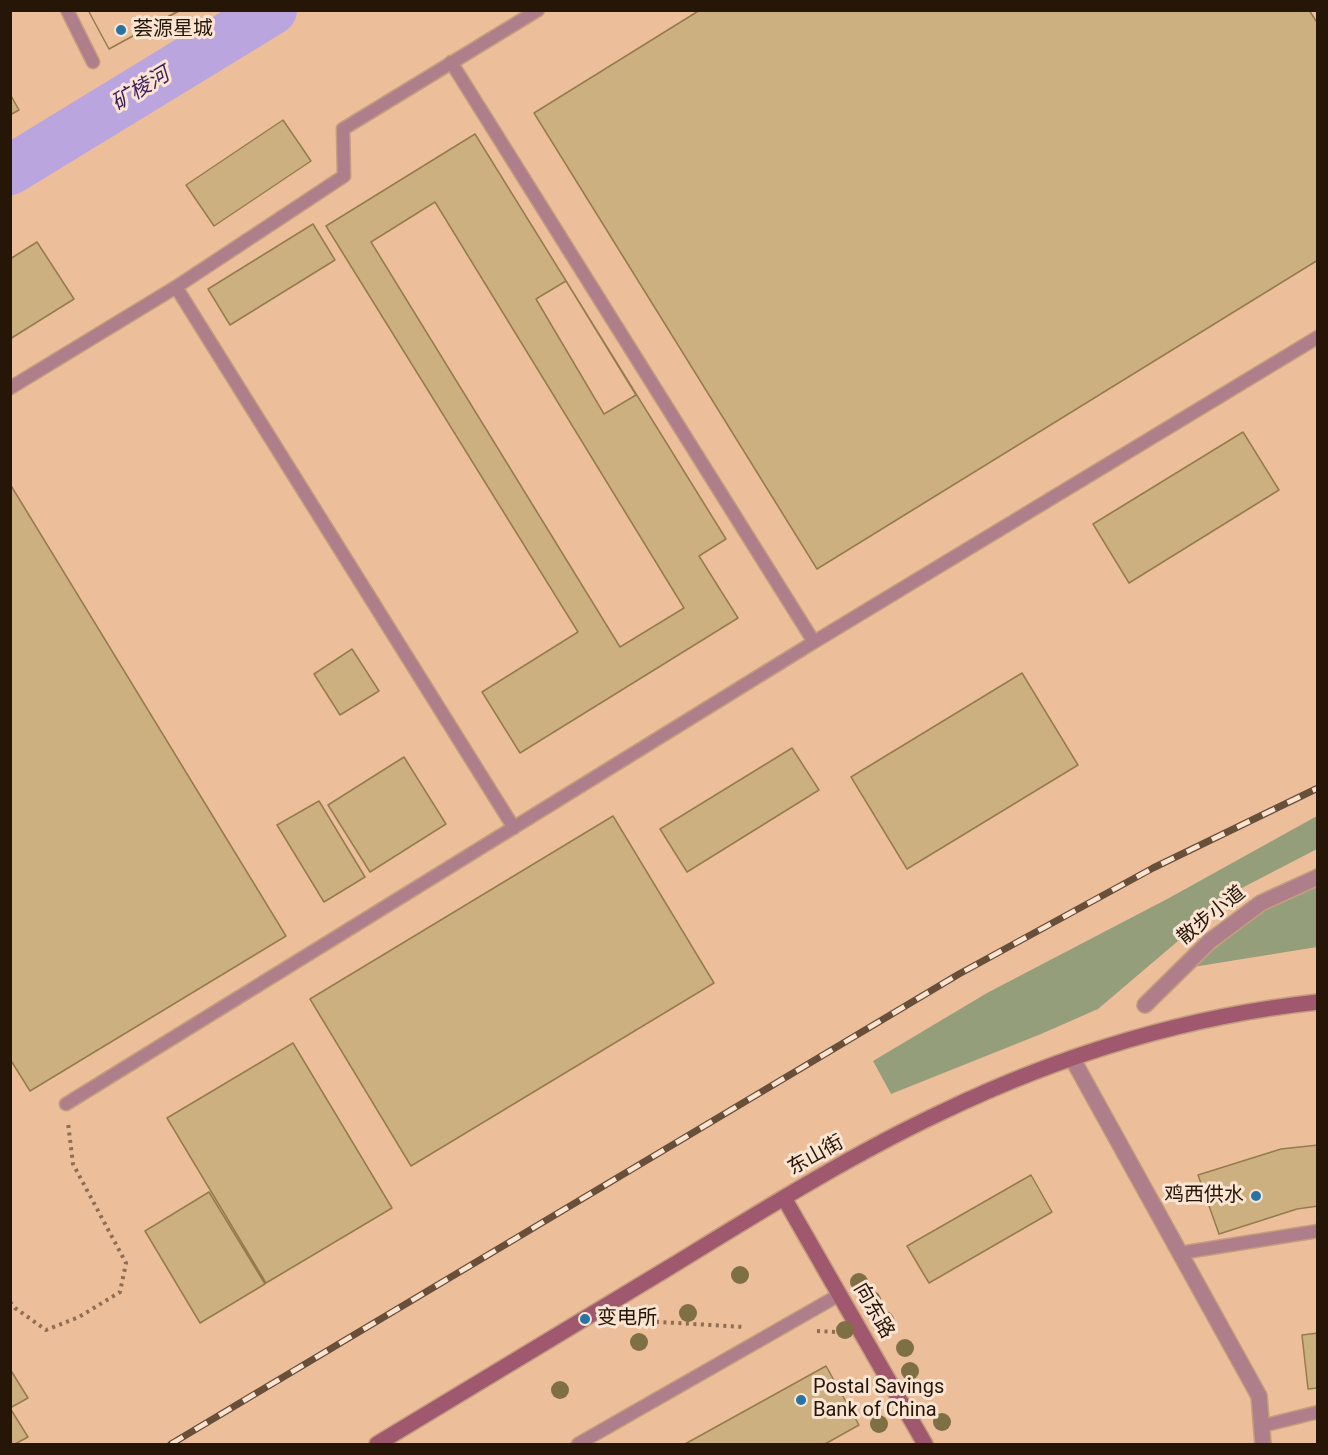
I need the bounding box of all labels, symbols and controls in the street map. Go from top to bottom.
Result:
place label: 荟源星城 [133,18,213,42]
marker: 荟源星城 [114,23,128,37]
water label: 矿棱河 [108,63,174,117]
street label: 散步小道 [1173,882,1251,950]
street label: 东山街 [784,1131,848,1181]
place label: 鸡西供水 [1164,1184,1244,1208]
marker: 鸡西供水 [1249,1189,1263,1203]
street label: 向东路 [848,1279,898,1343]
place label: 变电所 [597,1307,657,1331]
marker: 变电所 [578,1312,592,1326]
place label: Postal Savings Bank of China [813,1376,944,1423]
marker: Postal Savings Bank of China [794,1393,808,1407]

